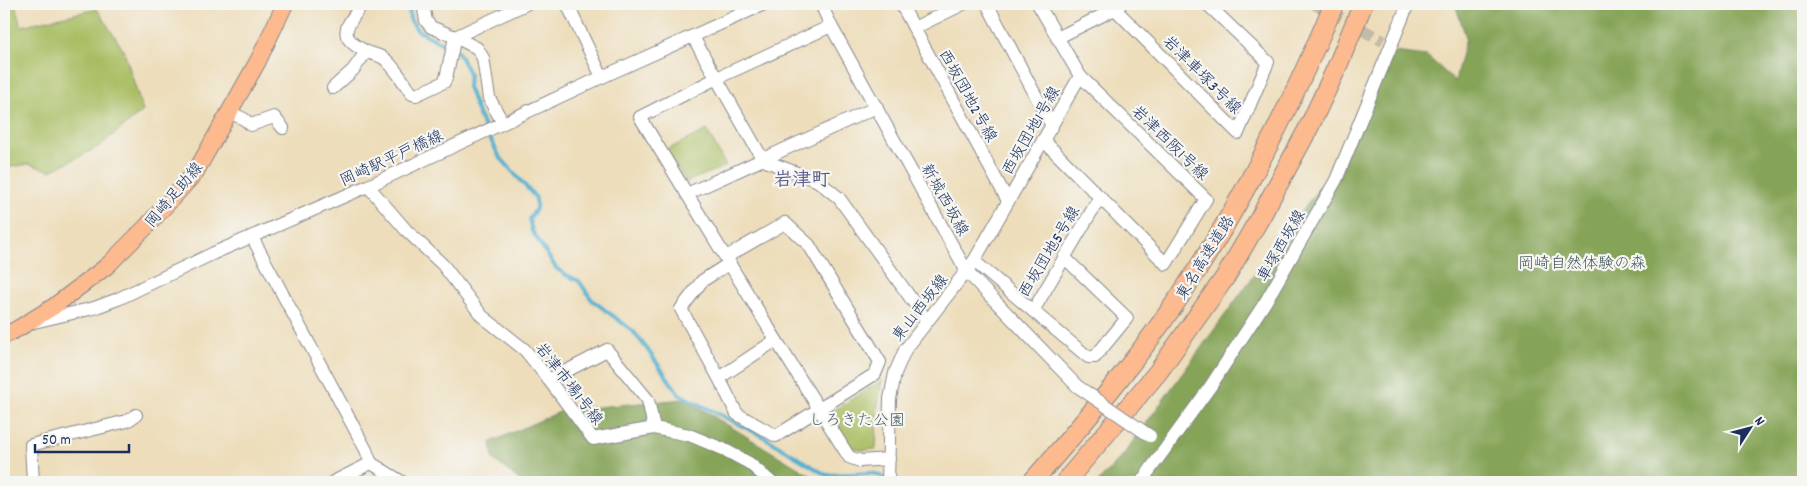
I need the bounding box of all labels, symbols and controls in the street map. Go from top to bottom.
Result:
street label: 岩津車塚3号線 [1157,31,1246,120]
street label: 西坂団地2号線 [932,46,1002,147]
street label: 西坂団地1号線 [997,82,1067,180]
street label: 岩津西阪1号線 [1125,101,1213,187]
street label: 岡崎駅平戸橋線 [336,125,448,193]
street label: 岡崎足助線 [140,158,209,234]
street label: 新城西坂線 [914,160,973,241]
district label: 岩津町 [773,168,831,195]
street label: 西坂団地5号線 [1014,202,1087,303]
street label: 車塚西坂線 [1252,206,1312,287]
street label: 東名高速道路 [1171,212,1241,305]
park label: 岡崎自然体験の森 [1518,253,1646,276]
street label: 東山西坂線 [887,270,955,347]
street label: 岩津市場1号線 [528,338,608,431]
north arrow [1724,404,1774,454]
park label: しろきた公園 [809,410,905,433]
text: N [1749,413,1769,430]
scale bar [35,421,129,453]
text: 50 m [42,430,71,452]

